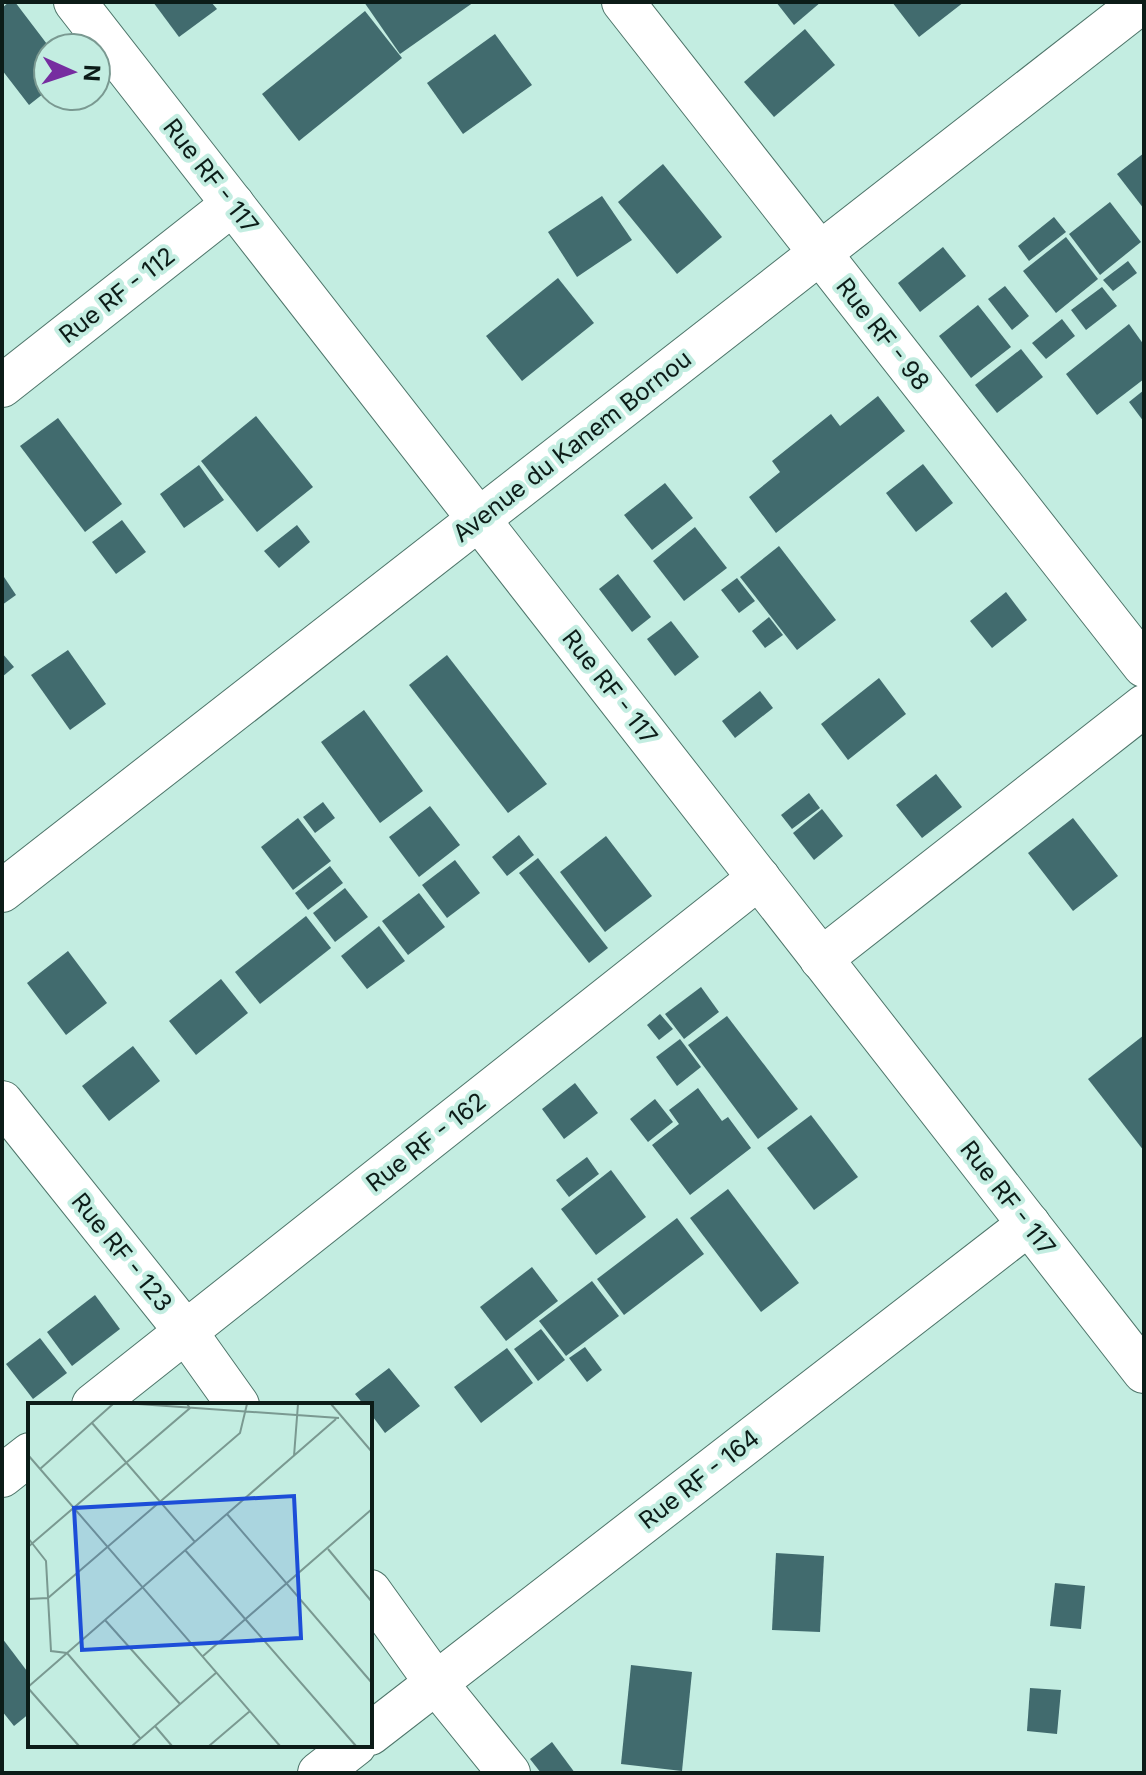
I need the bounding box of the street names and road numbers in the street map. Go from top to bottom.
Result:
street label: Rue RF - 117 [157,113,265,239]
street label: Rue RF - 112 [53,241,181,349]
street label: Rue RF - 98 [830,272,936,396]
street label: Avenue du Kanem Bornou [447,344,697,548]
street label: Rue RF - 117 [556,624,664,750]
street label: Rue RF - 162 [360,1086,492,1198]
street label: Rue RF - 117 [954,1135,1062,1261]
street label: Rue RF - 123 [65,1187,179,1317]
street label: Rue RF - 164 [633,1423,765,1535]

